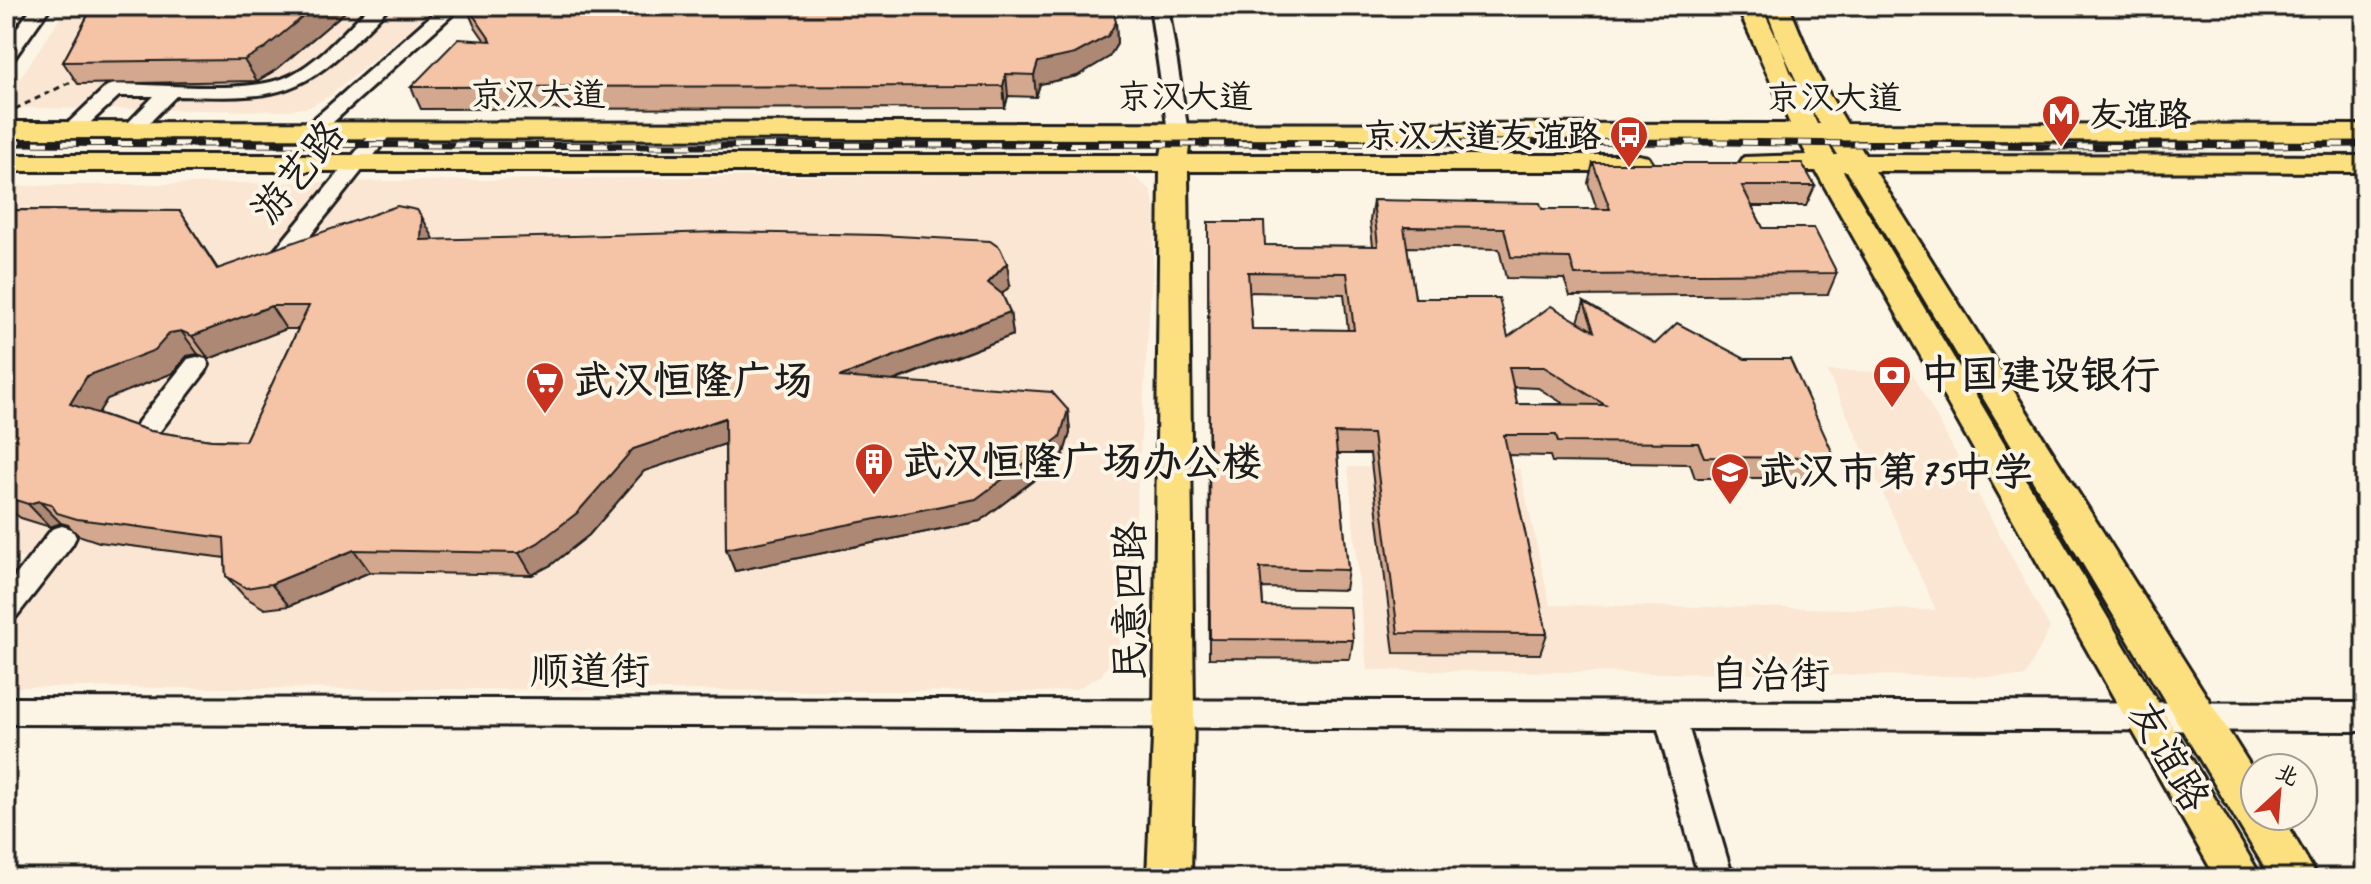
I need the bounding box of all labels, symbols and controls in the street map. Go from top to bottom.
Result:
street label: 京汉大道 [470,73,606,116]
street label: 京汉大道 [1117,75,1253,118]
street label: 京汉大道 [1766,76,1902,119]
metro station icon: 友谊路 [2040,93,2082,148]
place label: 友谊路 [2089,93,2191,136]
street label: 游艺路 [241,110,355,234]
place label: 京汉大道友谊路 [1363,114,1601,157]
bus stop icon: 京汉大道友谊路 [1608,114,1650,169]
place label: 中国建设银行 [1920,350,2160,400]
bank icon: 中国建设银行 [1871,354,1913,409]
place label: 武汉恒隆广场 [573,356,813,406]
supermarket icon: 武汉恒隆广场 [524,360,566,415]
place label: 武汉恒隆广场办公楼 [902,437,1262,487]
building icon: 武汉恒隆广场办公楼 [853,441,895,496]
place label: 武汉市第75中学 [1758,447,2033,497]
school or university icon: 武汉市第75中学 [1709,451,1751,506]
street label: 民意四路 [1105,521,1155,681]
street label: 顺道街 [530,646,650,696]
street label: 自治街 [1710,650,1830,700]
street label: 友谊路 [2117,692,2221,820]
north arrow [2239,752,2319,832]
text: 北 [2271,758,2303,792]

